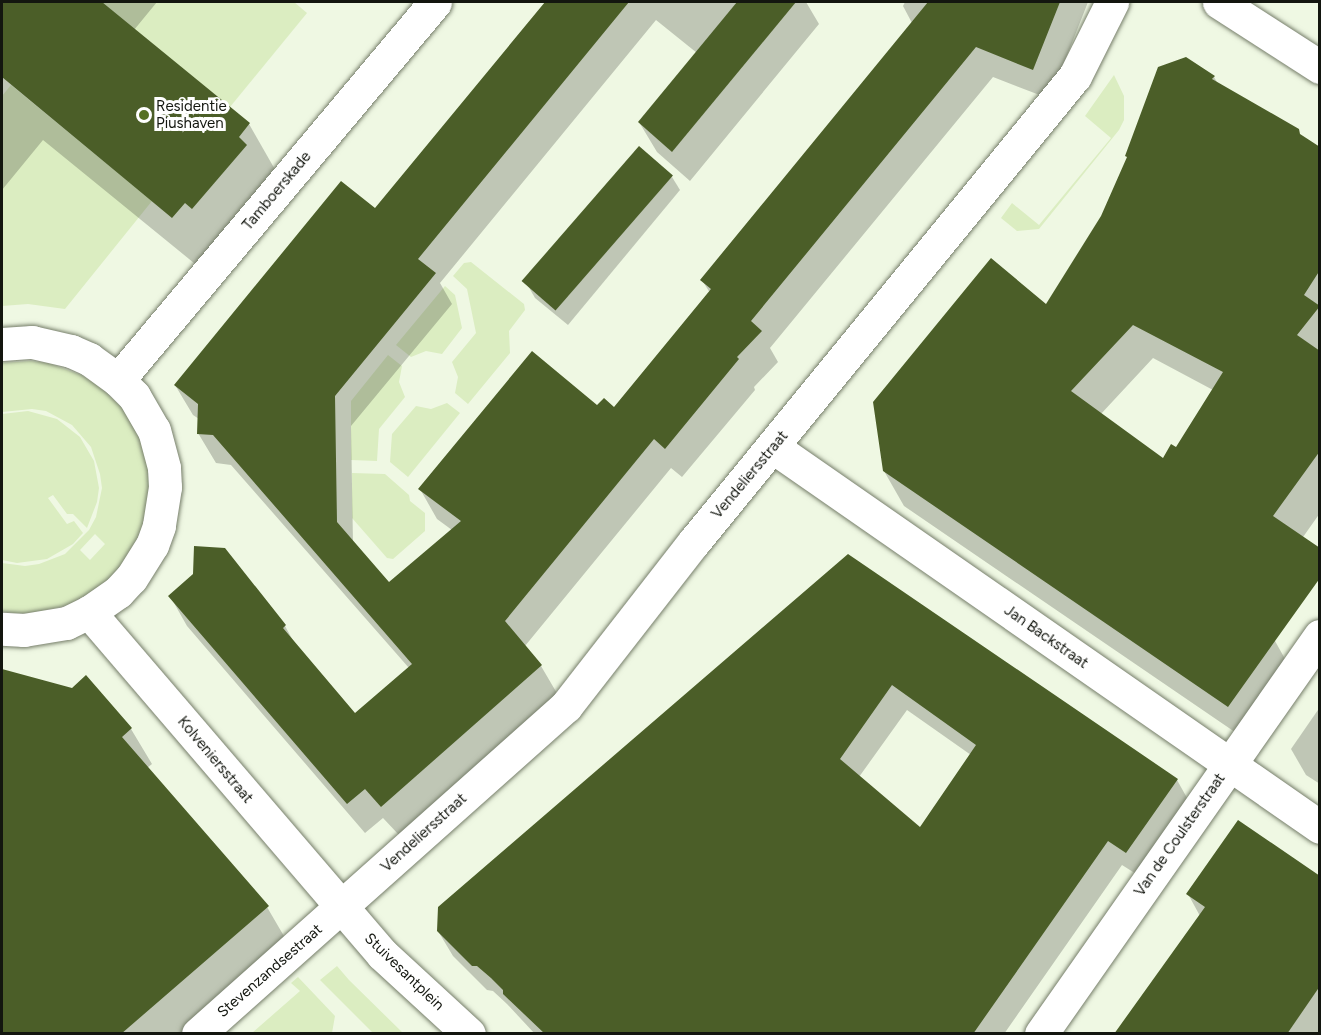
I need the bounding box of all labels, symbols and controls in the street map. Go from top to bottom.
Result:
place label: Residentie Piushaven [156,97,227,132]
marker: Residentie Piushaven [137,108,151,122]
street label: Tamboerskade [239,148,315,234]
street label: Vendeliersstraat [708,427,792,523]
street label: Jan Backstraat [1001,601,1091,673]
street label: Kolveniersstraat [174,713,256,807]
street label: Van de Coulsterstraat [1131,770,1229,900]
street label: Vendeliersstraat [377,790,471,876]
street label: Stevenzandsestraat [214,921,326,1021]
street label: Stuivesantplein [361,930,447,1014]

